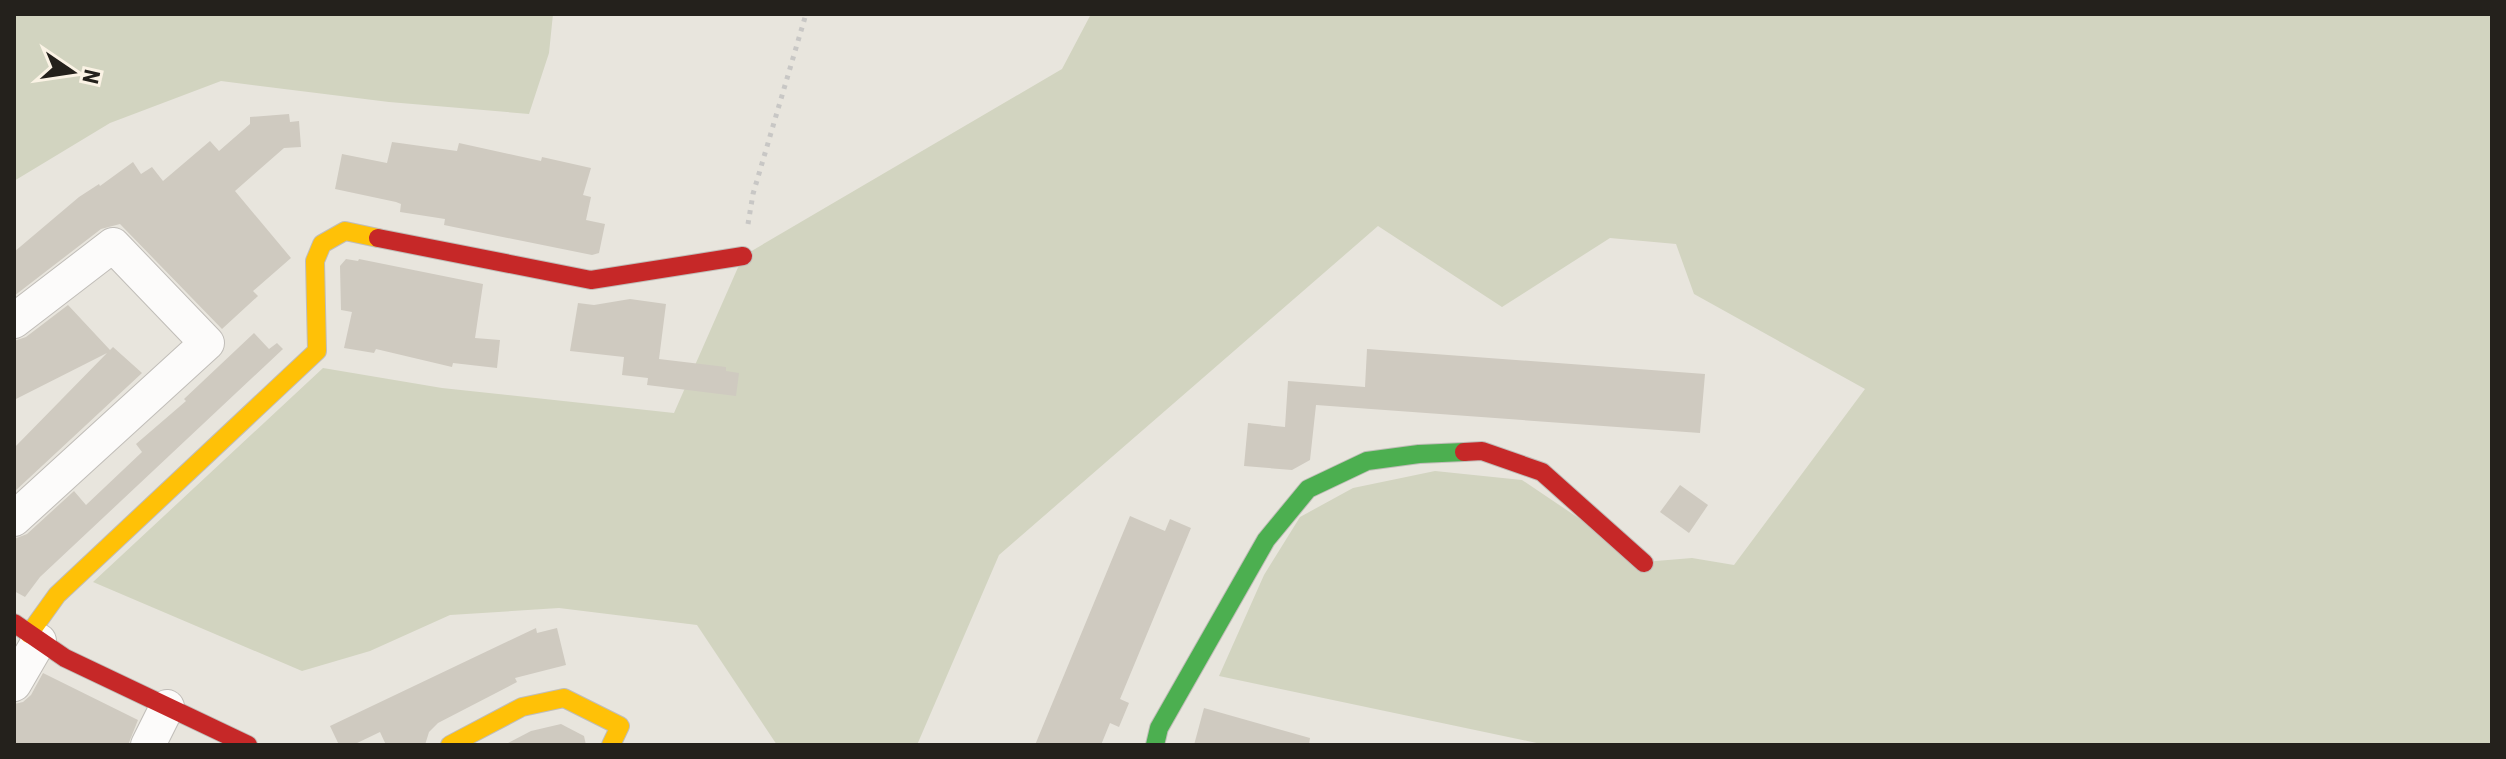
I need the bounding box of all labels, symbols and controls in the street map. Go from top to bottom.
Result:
north arrow [32,32,112,112]
text: N [77,67,105,86]

